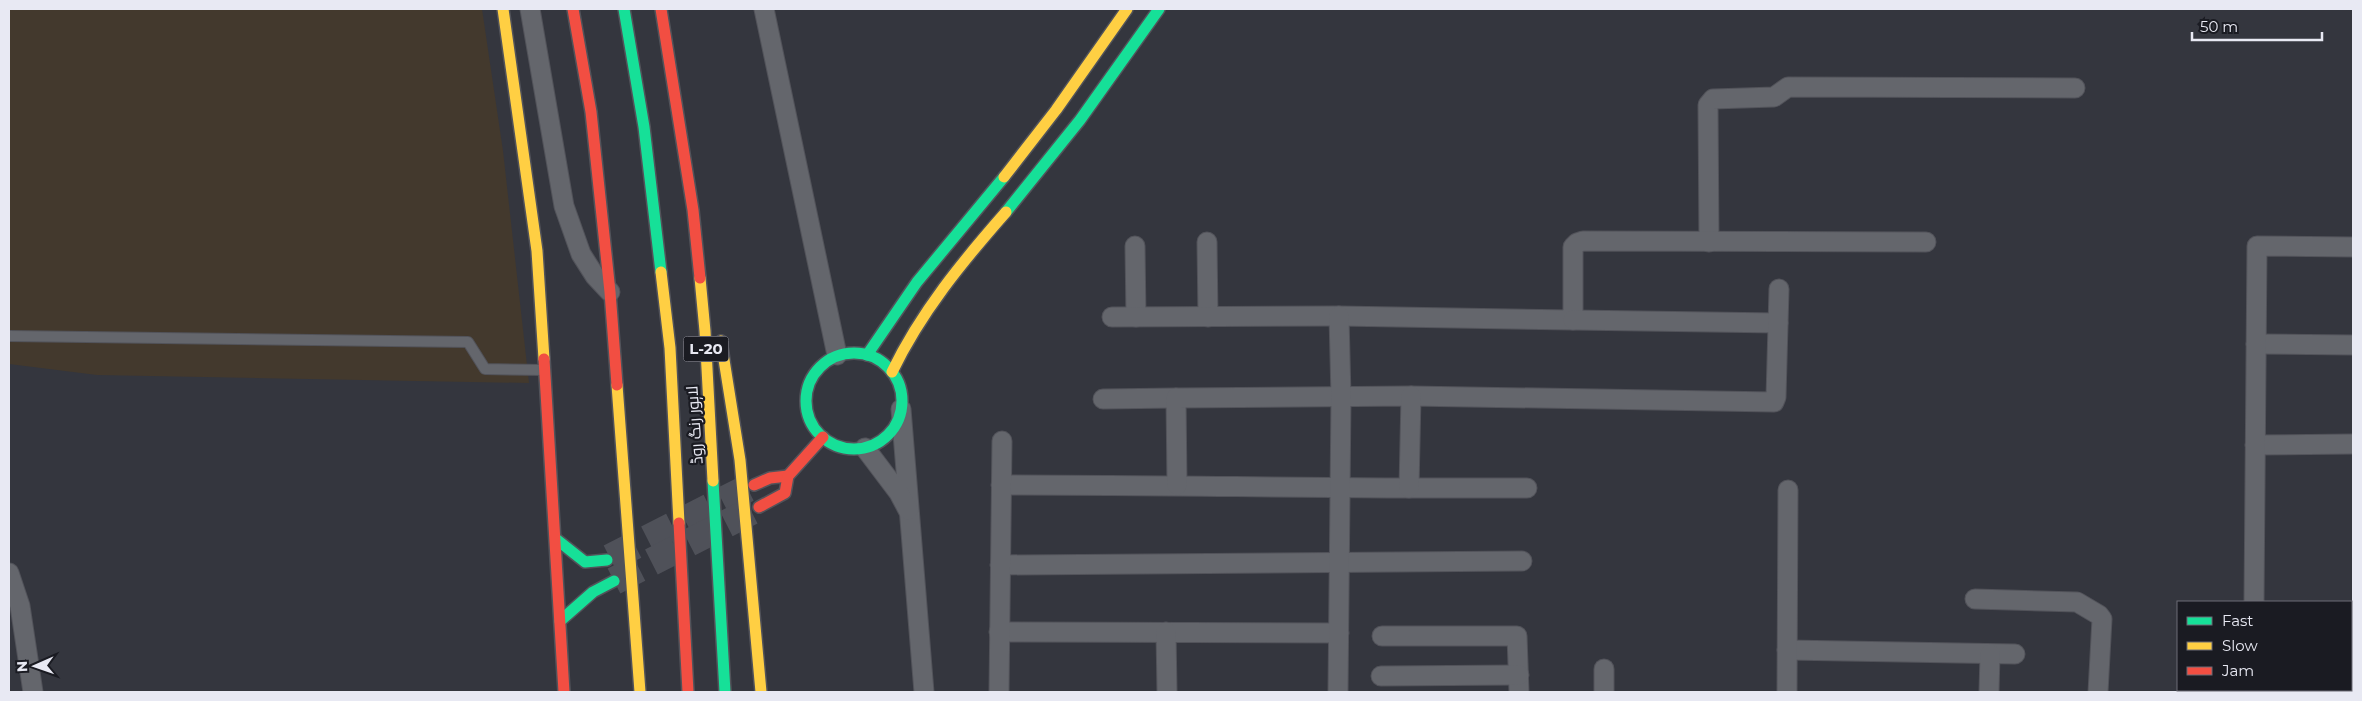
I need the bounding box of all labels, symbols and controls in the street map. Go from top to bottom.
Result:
scale bar [2192,10,2322,42]
text: 50 m [2200,17,2238,36]
road number: L-20 [684,336,728,362]
street label: لاہور رنگ روڈ [682,385,708,465]
legend [2177,601,2352,691]
text: Fast [2222,611,2253,630]
text: Slow [2222,636,2258,655]
north arrow [10,641,60,691]
text: N [13,660,31,672]
text: Jam [2221,661,2254,680]

